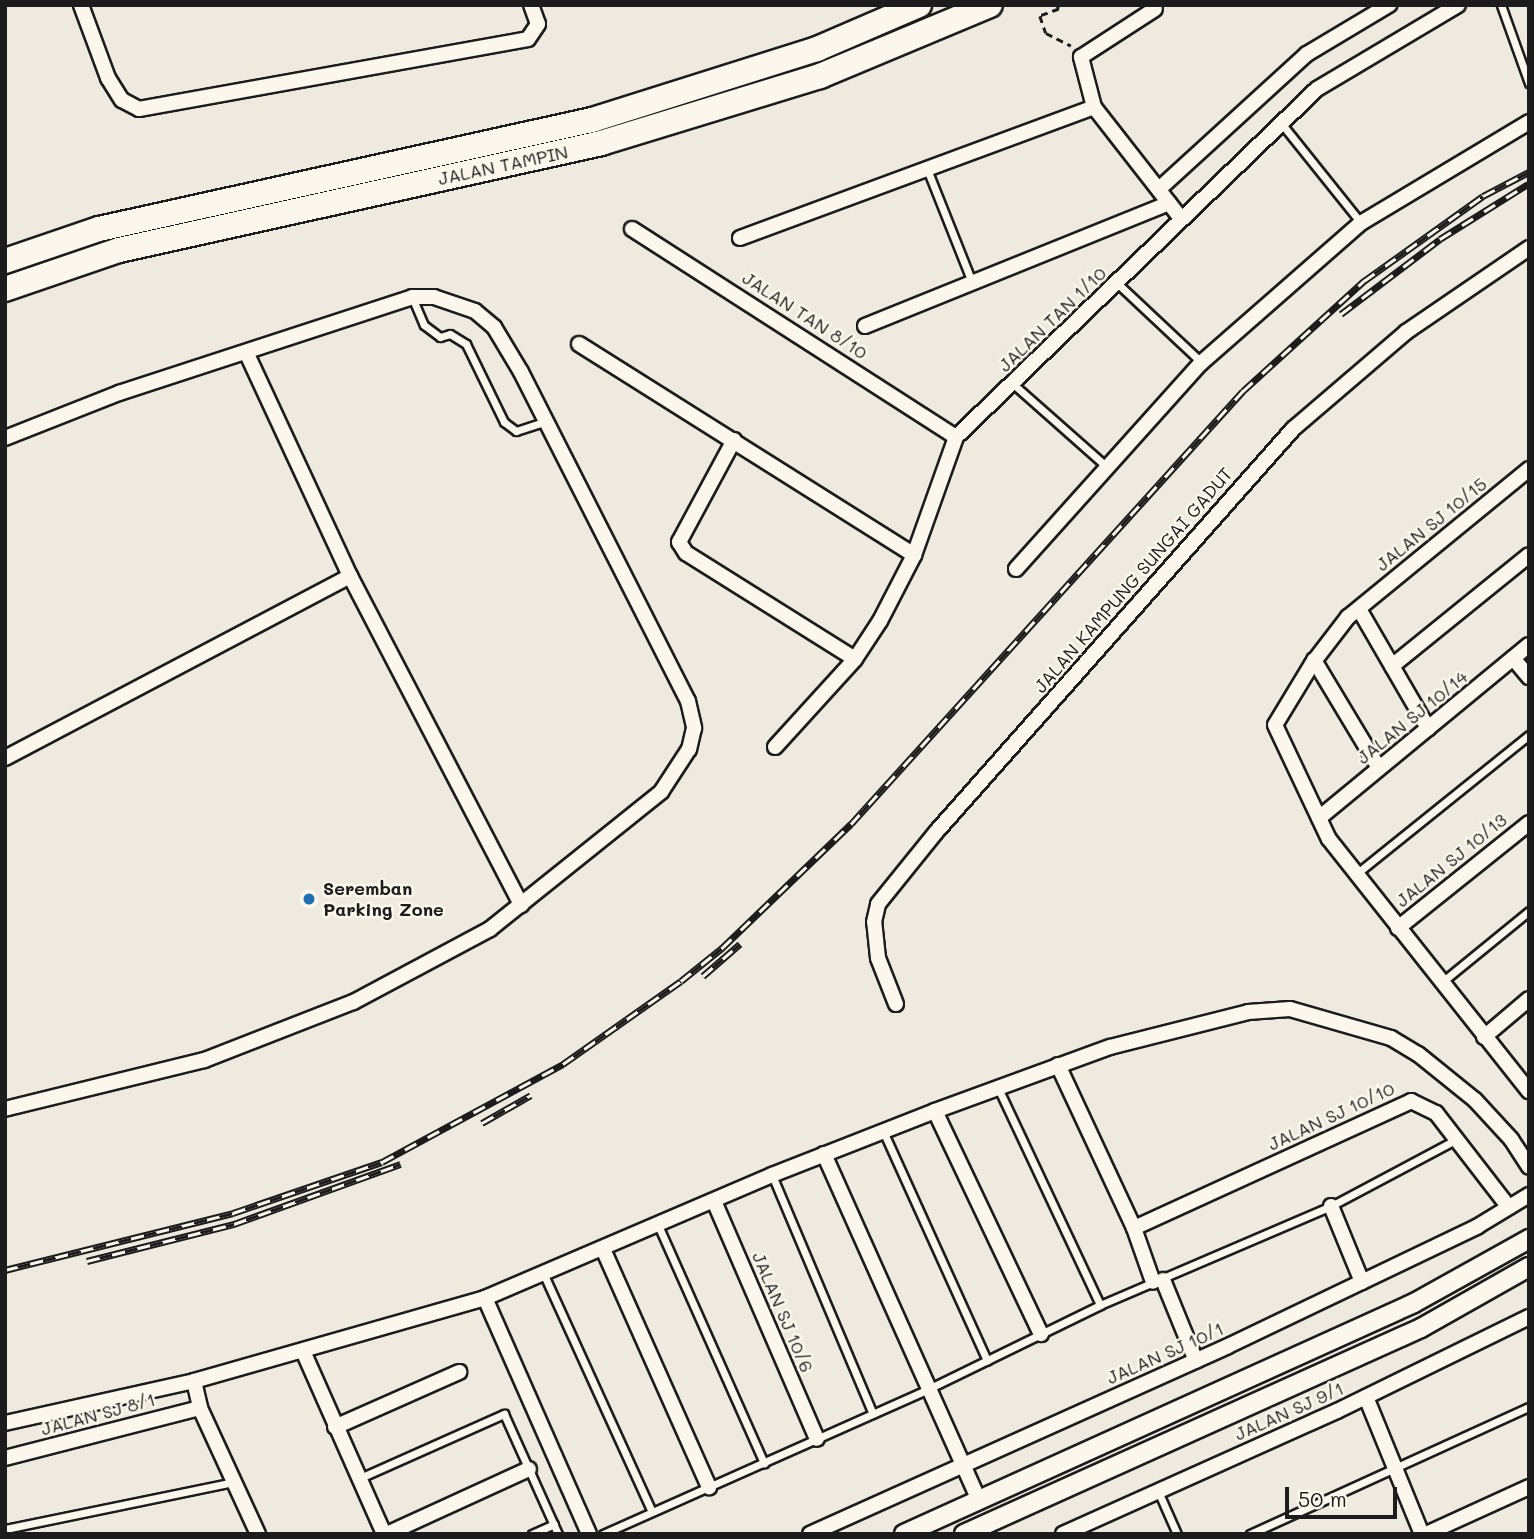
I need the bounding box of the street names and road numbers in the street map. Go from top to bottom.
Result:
street label: JALAN TAMPIN [436,141,570,189]
street label: JALAN TAN 1/10 [994,262,1110,376]
street label: JALAN TAN 8/10 [739,267,871,363]
street label: JALAN KAMPUNG SUNGAI GADUT [1029,463,1237,697]
street label: JALAN SJ 10/15 [1371,473,1491,575]
street label: JALAN SJ 10/14 [1352,666,1472,768]
street label: JALAN SJ 10/13 [1391,809,1511,911]
street label: JALAN SJ 10/10 [1264,1077,1398,1155]
street label: JALAN SJ 10/6 [748,1249,818,1375]
street label: JALAN SJ 10/1 [1103,1318,1227,1388]
street label: JALAN SJ 9/1 [1231,1377,1347,1445]
street label: JALAN SJ 8/1 [38,1388,158,1440]

